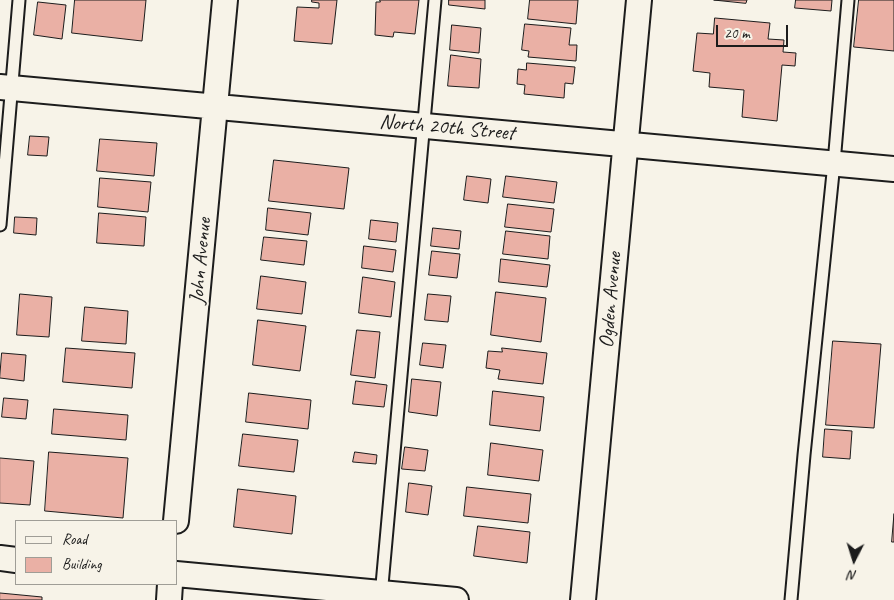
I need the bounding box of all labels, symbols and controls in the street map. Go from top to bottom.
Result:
scale bar [719,15,792,47]
text: 20 m [724,24,750,43]
street label: North 20th Street [378,110,516,146]
street label: John Avenue [185,217,217,305]
street label: Ogden Avenue [594,251,628,349]
legend [15,520,178,585]
text: Road [62,530,87,549]
north arrow [829,535,879,585]
text: Building [62,555,101,574]
text: N [848,567,858,584]

